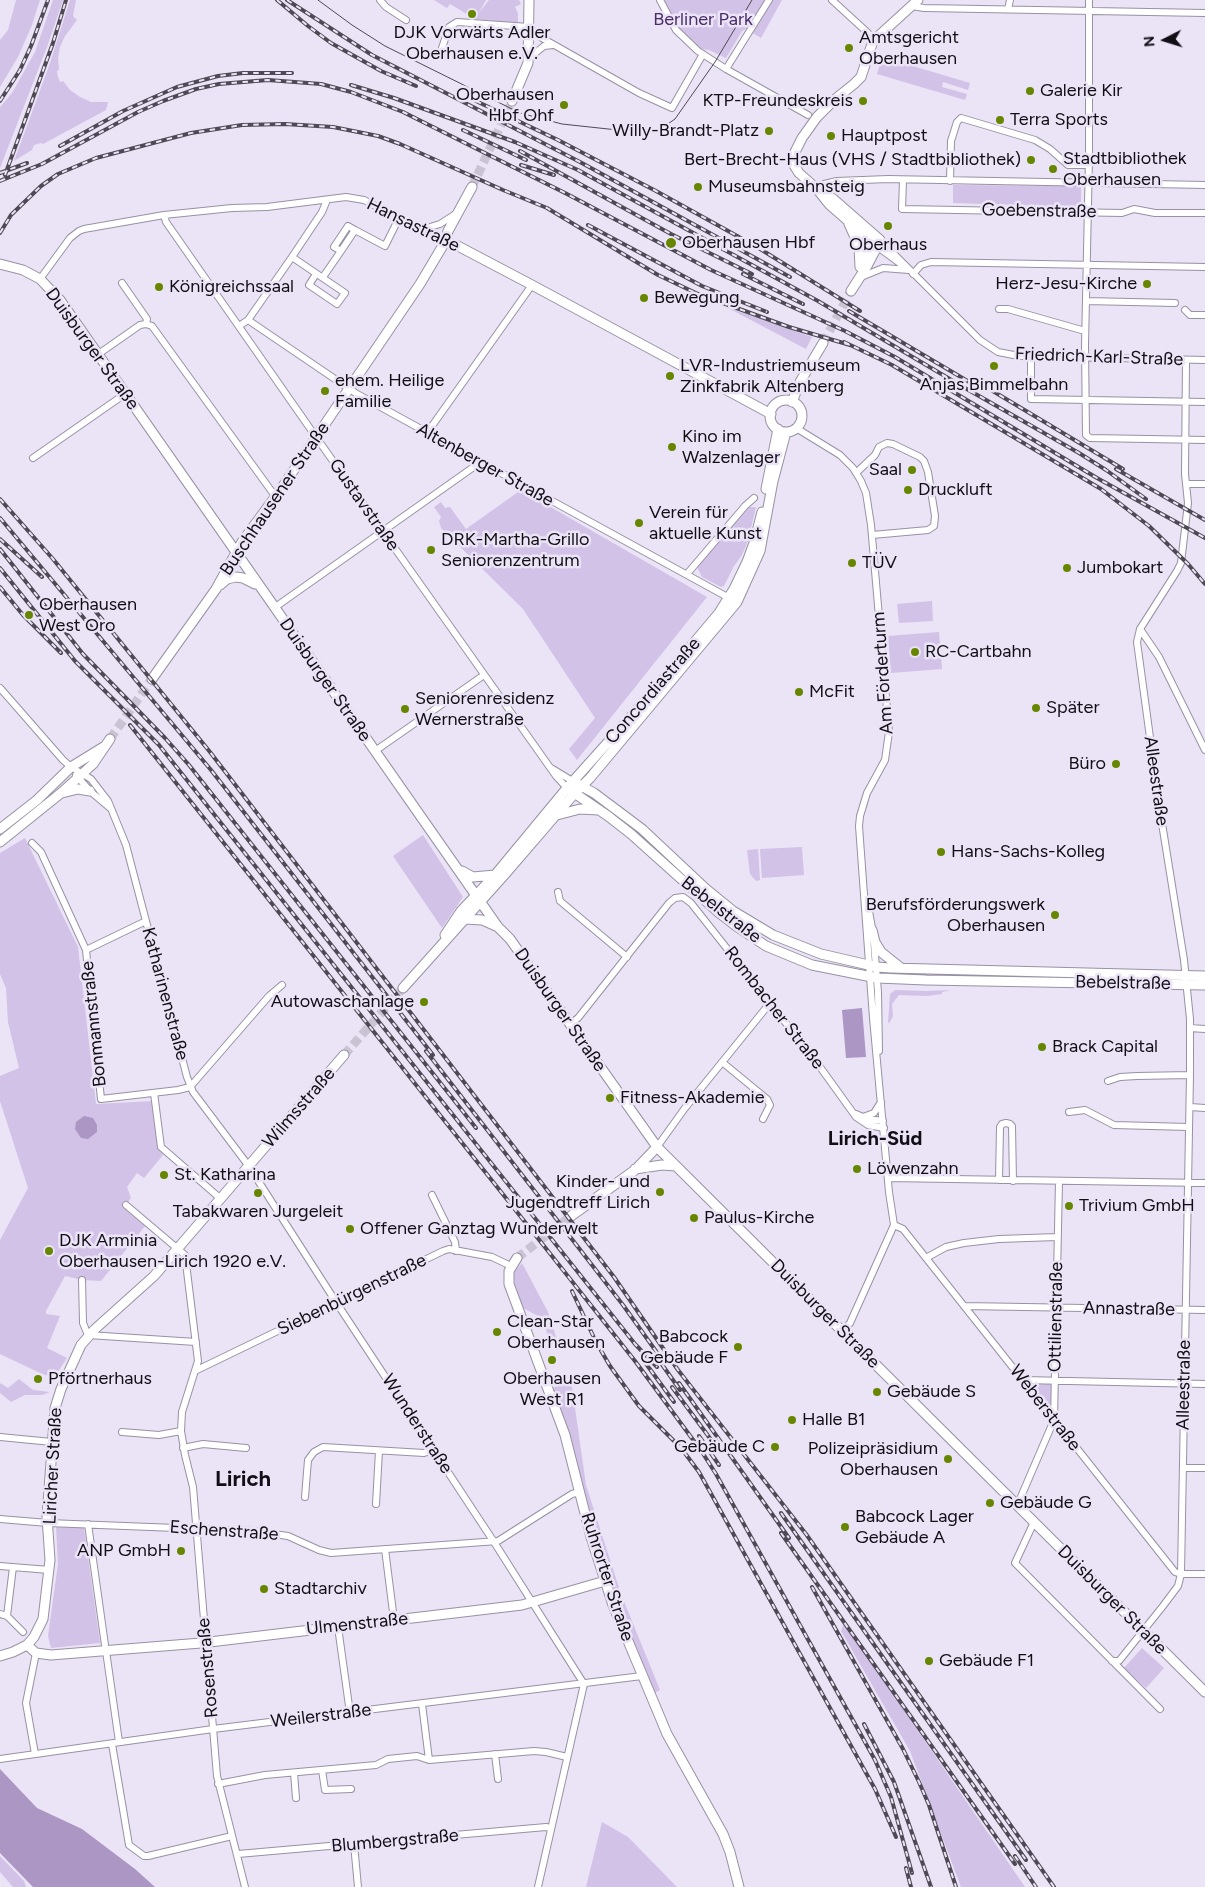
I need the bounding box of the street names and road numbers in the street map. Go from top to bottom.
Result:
street label: Hansastraße [363,193,463,257]
street label: Goebenstraße [981,199,1097,223]
street label: Duisburger Straße [40,284,144,414]
street label: Friedrich-Karl-Straße [1014,343,1184,371]
street label: Buschhausener Straße [216,418,334,580]
street label: Altenberger Straße [413,418,557,512]
street label: Gustavstraße [324,455,404,555]
street label: Am Förderturm [868,611,898,735]
street label: Duisburger Straße [274,614,376,746]
street label: Concordiastraße [601,633,705,749]
street label: Alleestraße [1139,735,1173,827]
street label: Bebelstraße [677,872,765,948]
street label: Katharinenstraße [137,925,193,1063]
street label: Rombacher Straße [719,942,829,1074]
street label: Duisburger Straße [509,944,611,1076]
street label: Bonmannstraße [77,960,111,1088]
street label: Bebelstraße [1075,971,1171,995]
street label: Wilmsstraße [258,1063,340,1153]
street label: Siebenbürgenstraße [274,1250,430,1340]
street label: Duisburger Straße [766,1255,884,1373]
street label: Ottilienstraße [1044,1262,1068,1372]
street label: Annastraße [1083,1297,1175,1321]
street label: Alleestraße [1172,1340,1196,1430]
street label: Weberstraße [1005,1361,1085,1455]
street label: Wunderstraße [377,1370,457,1478]
street label: Liricher Straße [39,1407,67,1525]
street label: Ruhrorter Straße [576,1510,638,1644]
street label: Eschenstraße [169,1516,279,1546]
street label: Duisburger Straße [1053,1541,1171,1659]
street label: Ulmenstraße [305,1608,409,1640]
street label: Rosenstraße [193,1617,223,1719]
street label: Weilerstraße [270,1699,372,1733]
street label: Blumbergstraße [330,1825,460,1857]

